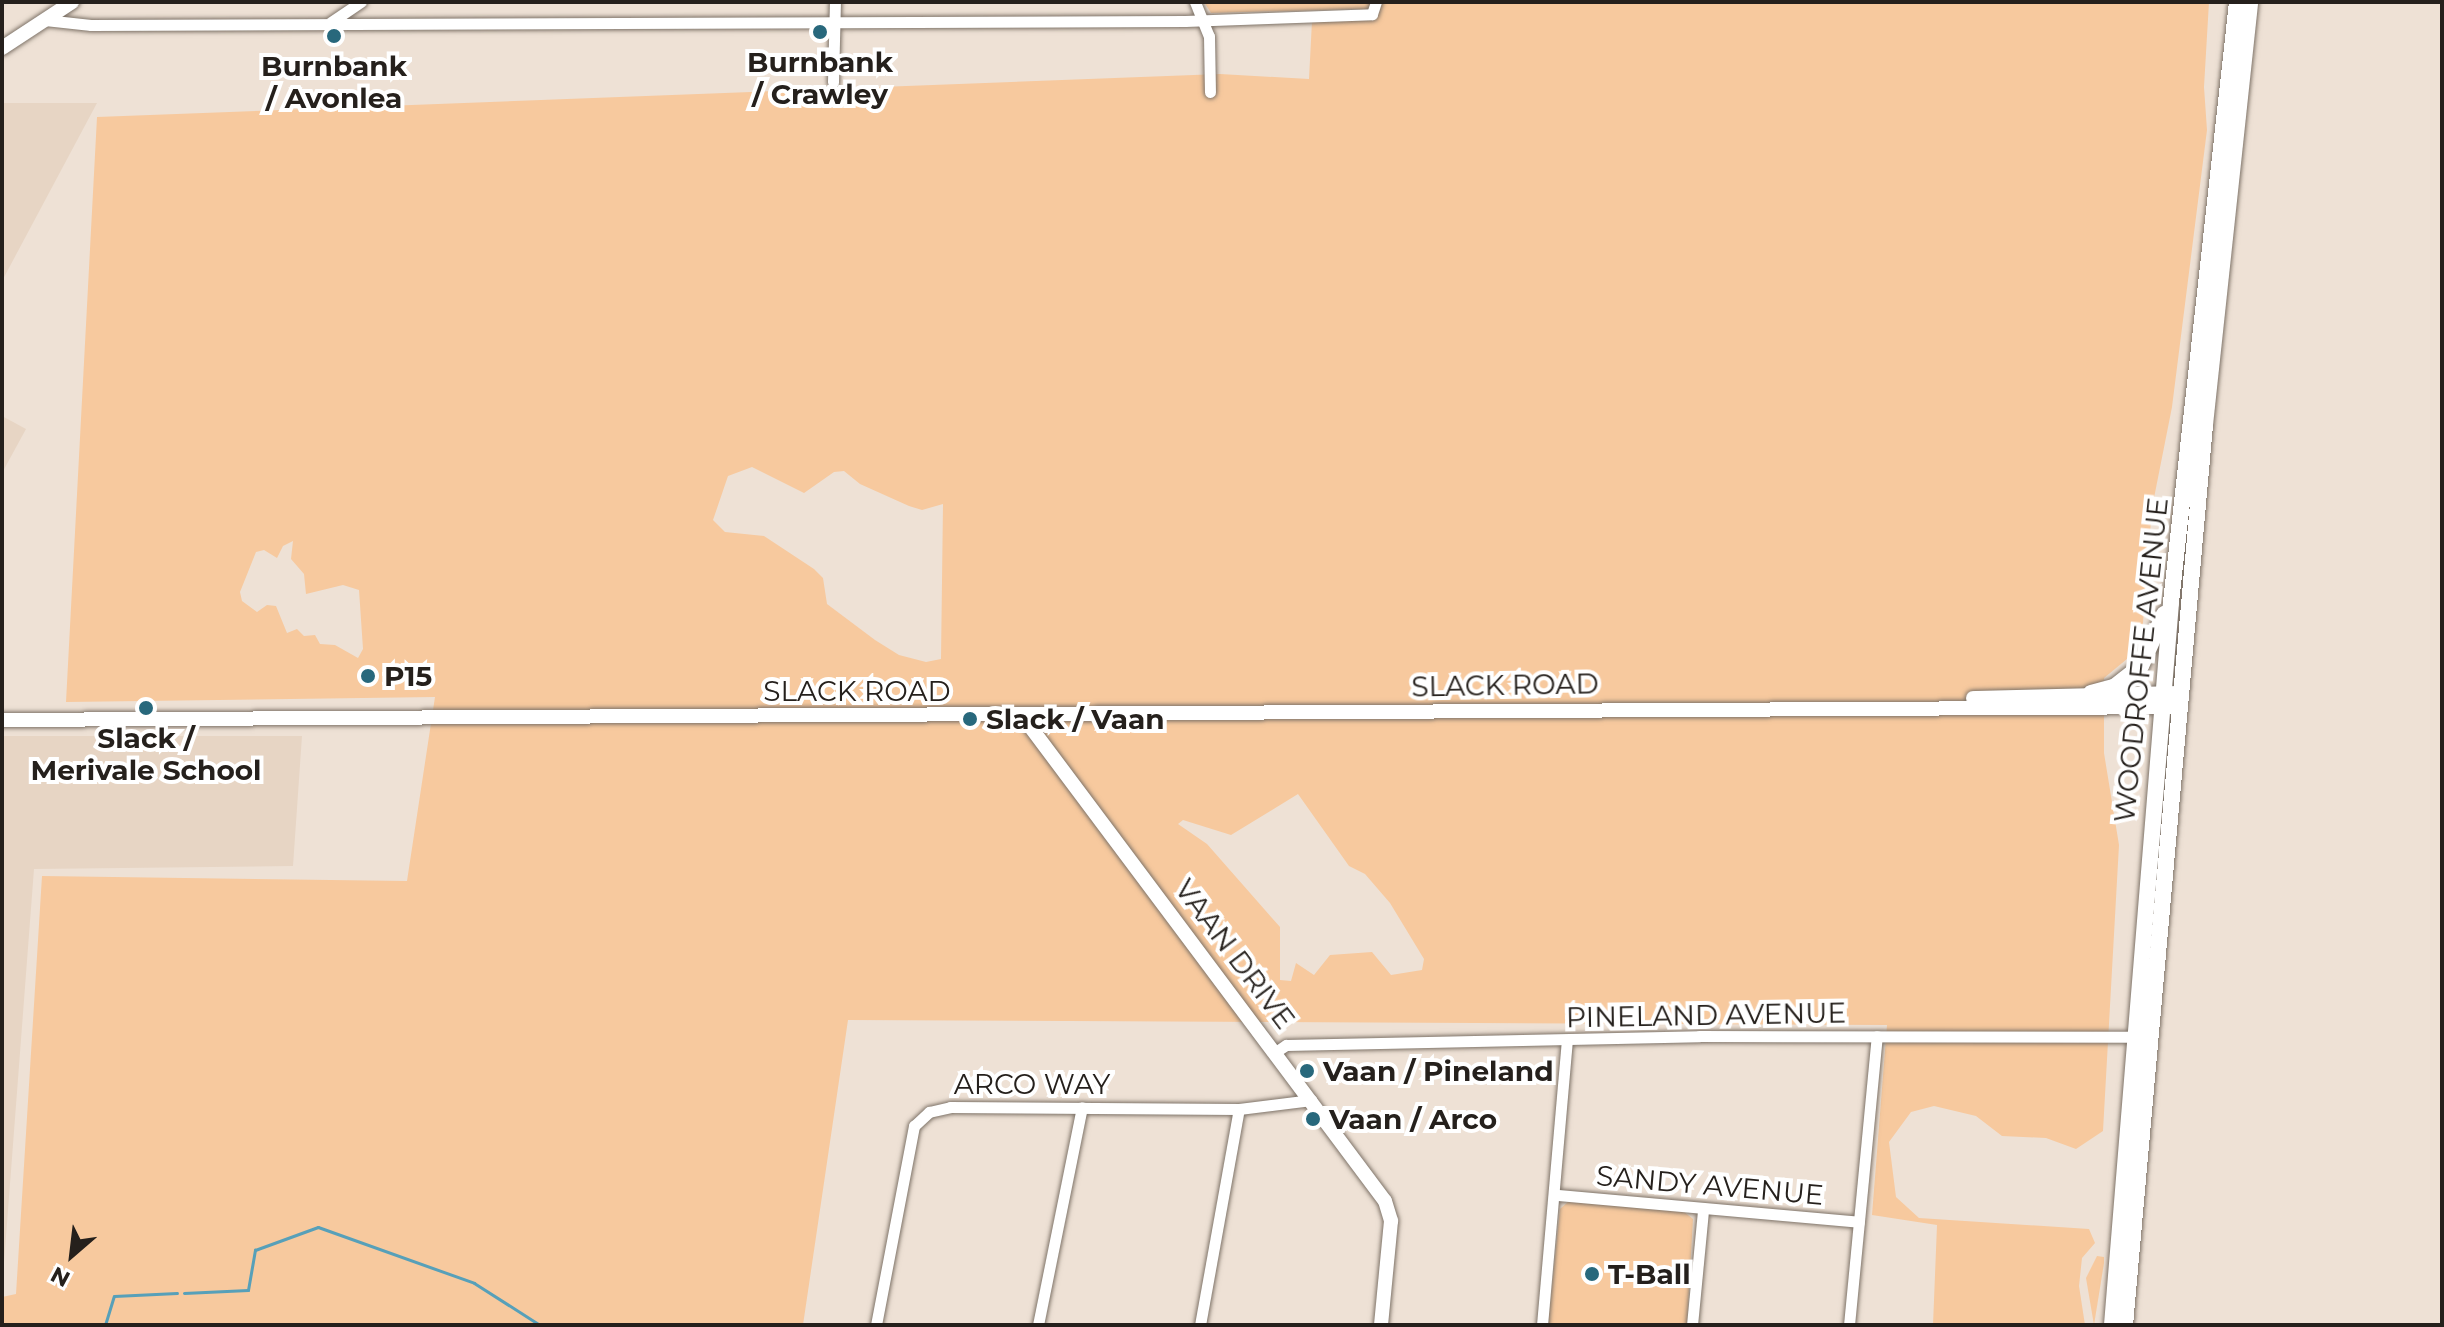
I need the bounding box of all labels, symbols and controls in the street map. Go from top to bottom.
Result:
marker: Burnbank / Crawley [811,23,829,41]
marker: Burnbank / Avonlea [325,27,343,45]
place label: Burnbank / Crawley [747,45,893,111]
place label: Burnbank / Avonlea [261,49,407,115]
street label: WOODROFFE AVENUE [2107,496,2175,824]
place label: P15 [384,659,432,693]
marker: P15 [359,667,377,685]
street label: SLACK ROAD [1411,667,1599,703]
street label: SLACK ROAD [763,674,951,708]
marker: Slack / Merivale School [137,699,155,717]
place label: Slack / Vaan [986,702,1165,736]
marker: Slack / Vaan [961,710,979,728]
place label: Slack / Merivale School [30,721,262,787]
street label: VAAN DRIVE [1168,873,1302,1035]
street label: PINELAND AVENUE [1566,996,1846,1034]
place label: Vaan / Pineland [1323,1054,1554,1088]
marker: Vaan / Pineland [1298,1062,1316,1080]
street label: ARCO WAY [954,1067,1110,1101]
place label: Vaan / Arco [1329,1102,1497,1136]
marker: Vaan / Arco [1304,1110,1322,1128]
street label: SANDY AVENUE [1595,1158,1825,1212]
north arrow [32,1215,112,1295]
place label: T-Ball [1608,1257,1691,1291]
text: N [46,1261,75,1293]
marker: T-Ball [1583,1265,1601,1283]

